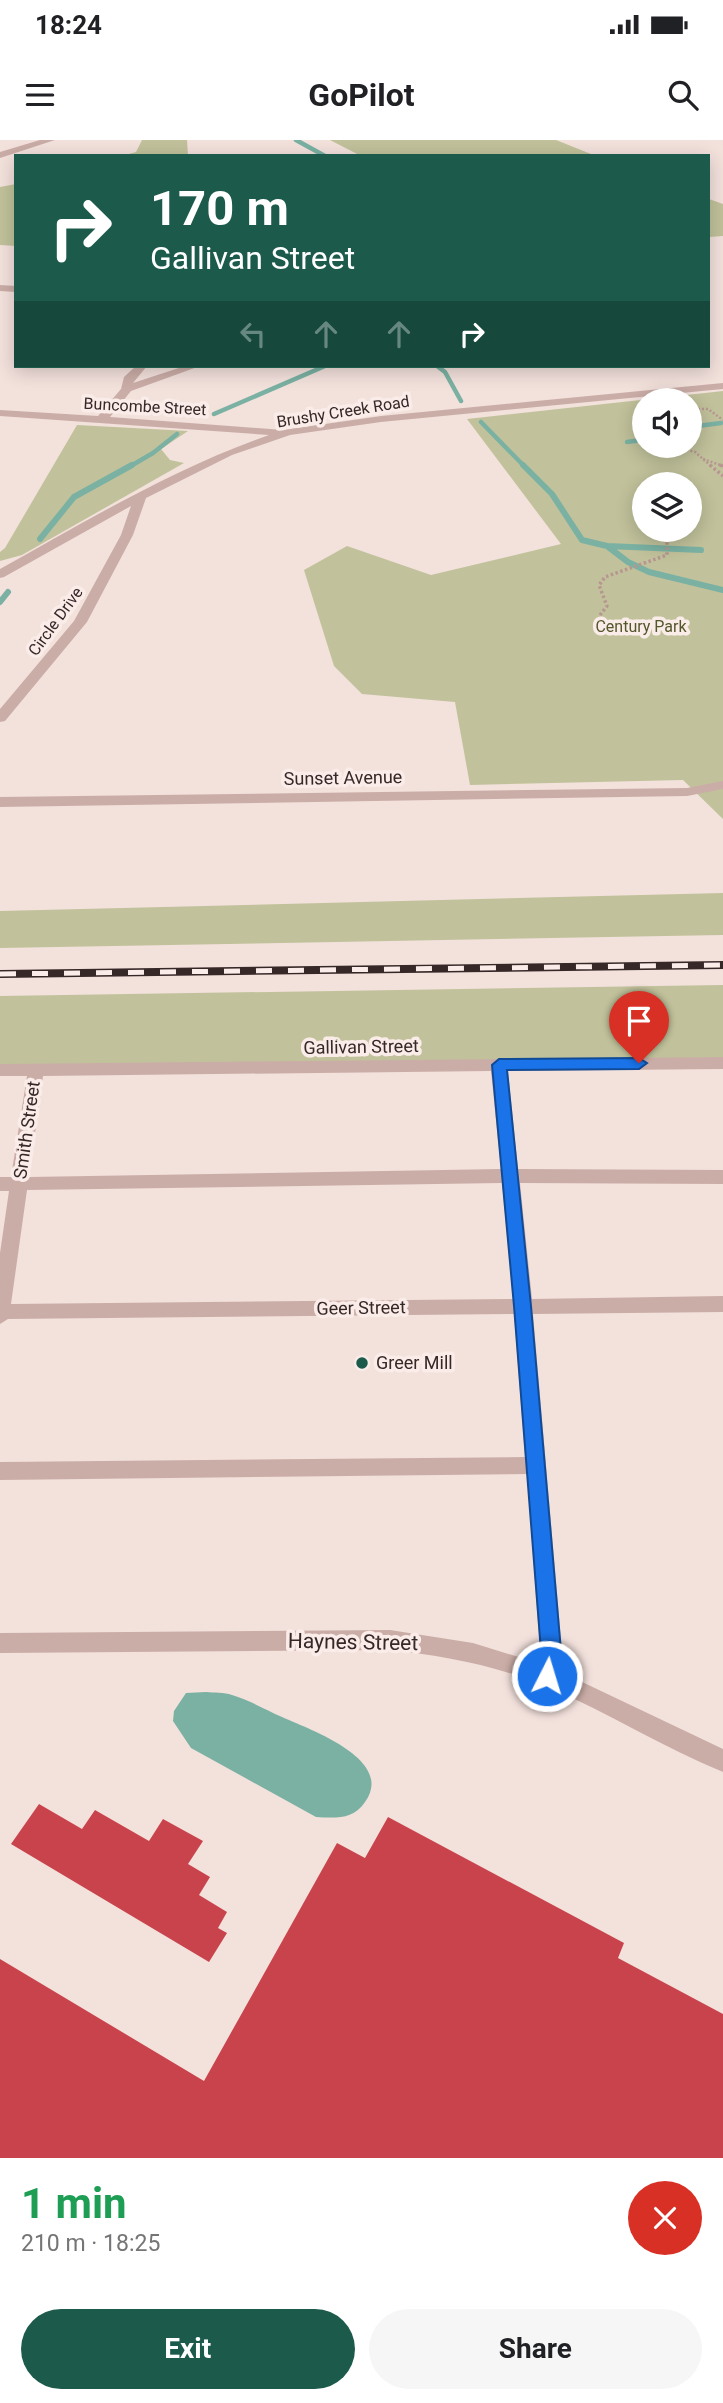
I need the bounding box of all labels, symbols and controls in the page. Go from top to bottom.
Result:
text: 18:24 [35,10,102,40]
icon: menu [21,76,59,114]
text: GoPilot [308,76,415,114]
icon: search [664,76,702,114]
text: 170 m [150,180,289,237]
icon: right [35,182,126,273]
text: Gallivan Street [150,239,355,277]
icon: left [234,315,272,353]
icon: ahead [307,315,345,353]
icon: ahead [380,315,418,353]
icon: right [453,315,491,353]
map controls [632,388,702,542]
button: sound [632,388,702,458]
street label: Brushy Creek Road [275,392,411,431]
street label: Buncombe Street [83,394,207,419]
button: layers [632,472,702,542]
street label: Circle Drive [24,583,87,659]
park label: Century Park [595,617,687,636]
street label: Sunset Avenue [284,766,402,789]
pin [609,991,669,1063]
icon: arrive [620,1002,658,1040]
street label: Gallivan Street [303,1035,419,1058]
street label: Smith Street [9,1080,44,1180]
street label: Geer Street [316,1296,406,1319]
place label: Greer Mill [376,1352,453,1373]
marker: Greer Mill [354,1355,370,1371]
street label: Haynes Street [288,1629,419,1655]
position arrow [510,1639,584,1713]
text: 1 min [21,2179,127,2228]
button: close [628,2181,702,2255]
text: 210 m · 18:25 [21,2230,160,2257]
button: Exit [21,2309,355,2389]
button: Share [369,2309,702,2389]

